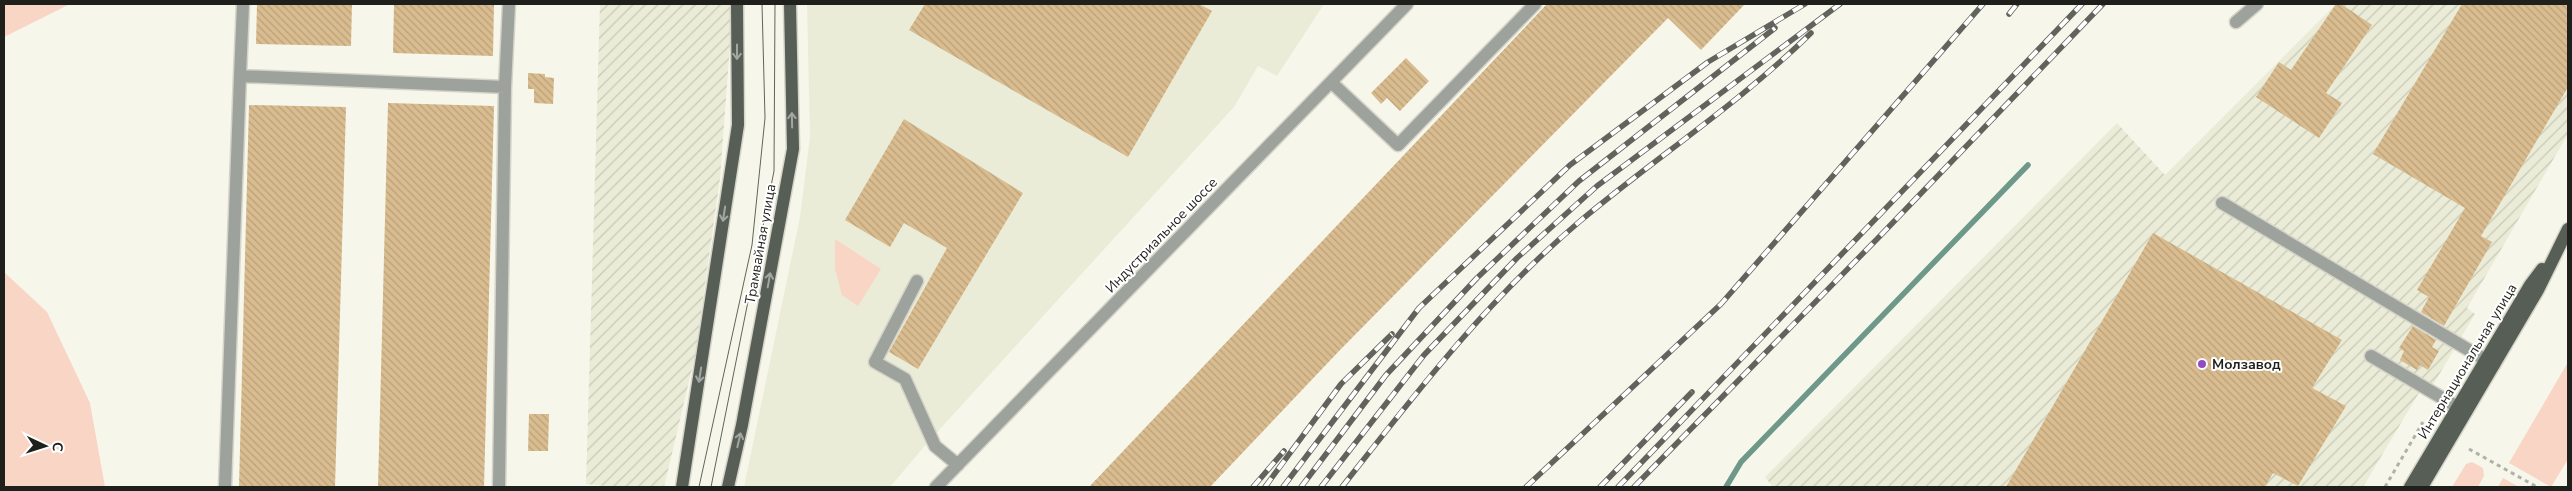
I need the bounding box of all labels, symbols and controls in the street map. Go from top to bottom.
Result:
one-way arrow [732,44,742,60]
one-way arrow [788,112,797,128]
street label: Индустриальное шоссе [1101,173,1222,297]
street label: Трамвайная улица [741,182,780,306]
one-way arrow [719,206,729,222]
one-way arrow [765,272,774,288]
street label: Интернациональная улица [2413,280,2521,443]
place label: Молзавод [2212,355,2281,374]
marker: Молзавод [2196,358,2208,370]
one-way arrow [694,366,704,382]
north arrow [20,421,70,471]
one-way arrow [735,432,744,448]
text: С [48,441,67,453]

